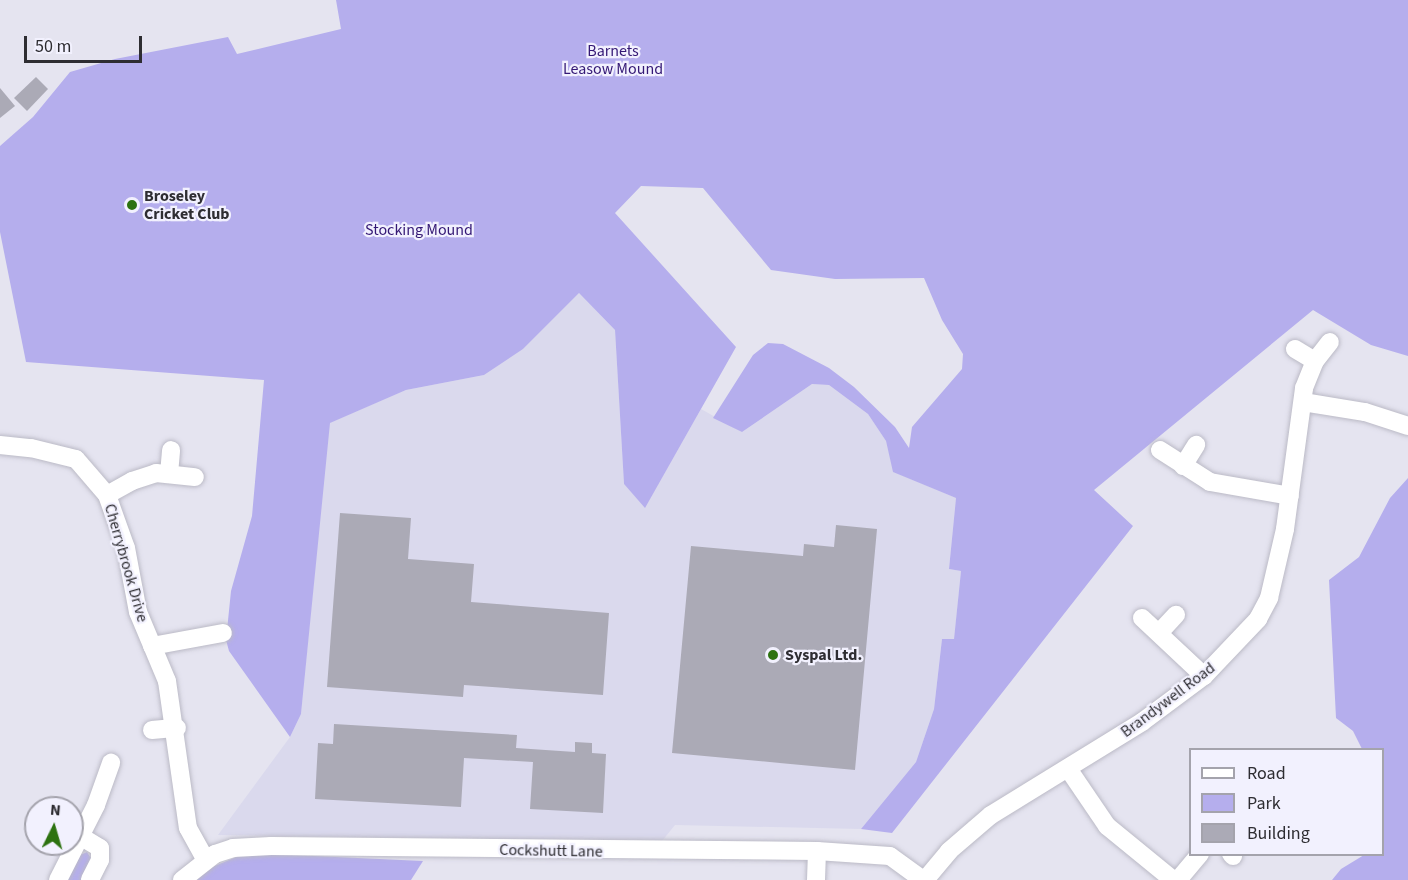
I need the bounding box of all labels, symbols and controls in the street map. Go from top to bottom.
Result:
scale bar [27,24,146,62]
text: 50 m [35,34,71,59]
park label: Barnets Leasow Mound [563,41,663,79]
place label: Broseley Cricket Club [144,186,230,224]
marker: Broseley Cricket Club [125,198,139,212]
park label: Stocking Mound [365,220,473,240]
street label: Cherrybrook Drive [100,502,152,624]
place label: Syspal Ltd. [785,645,862,665]
marker: Syspal Ltd. [766,648,780,662]
street label: Brandywell Road [1117,658,1219,742]
legend [1189,748,1384,856]
text: Road [1247,761,1286,786]
text: Park [1247,791,1281,816]
north arrow [24,796,84,856]
text: N [49,799,62,821]
text: Building [1247,821,1310,846]
street label: Cockshutt Lane [499,840,603,862]

